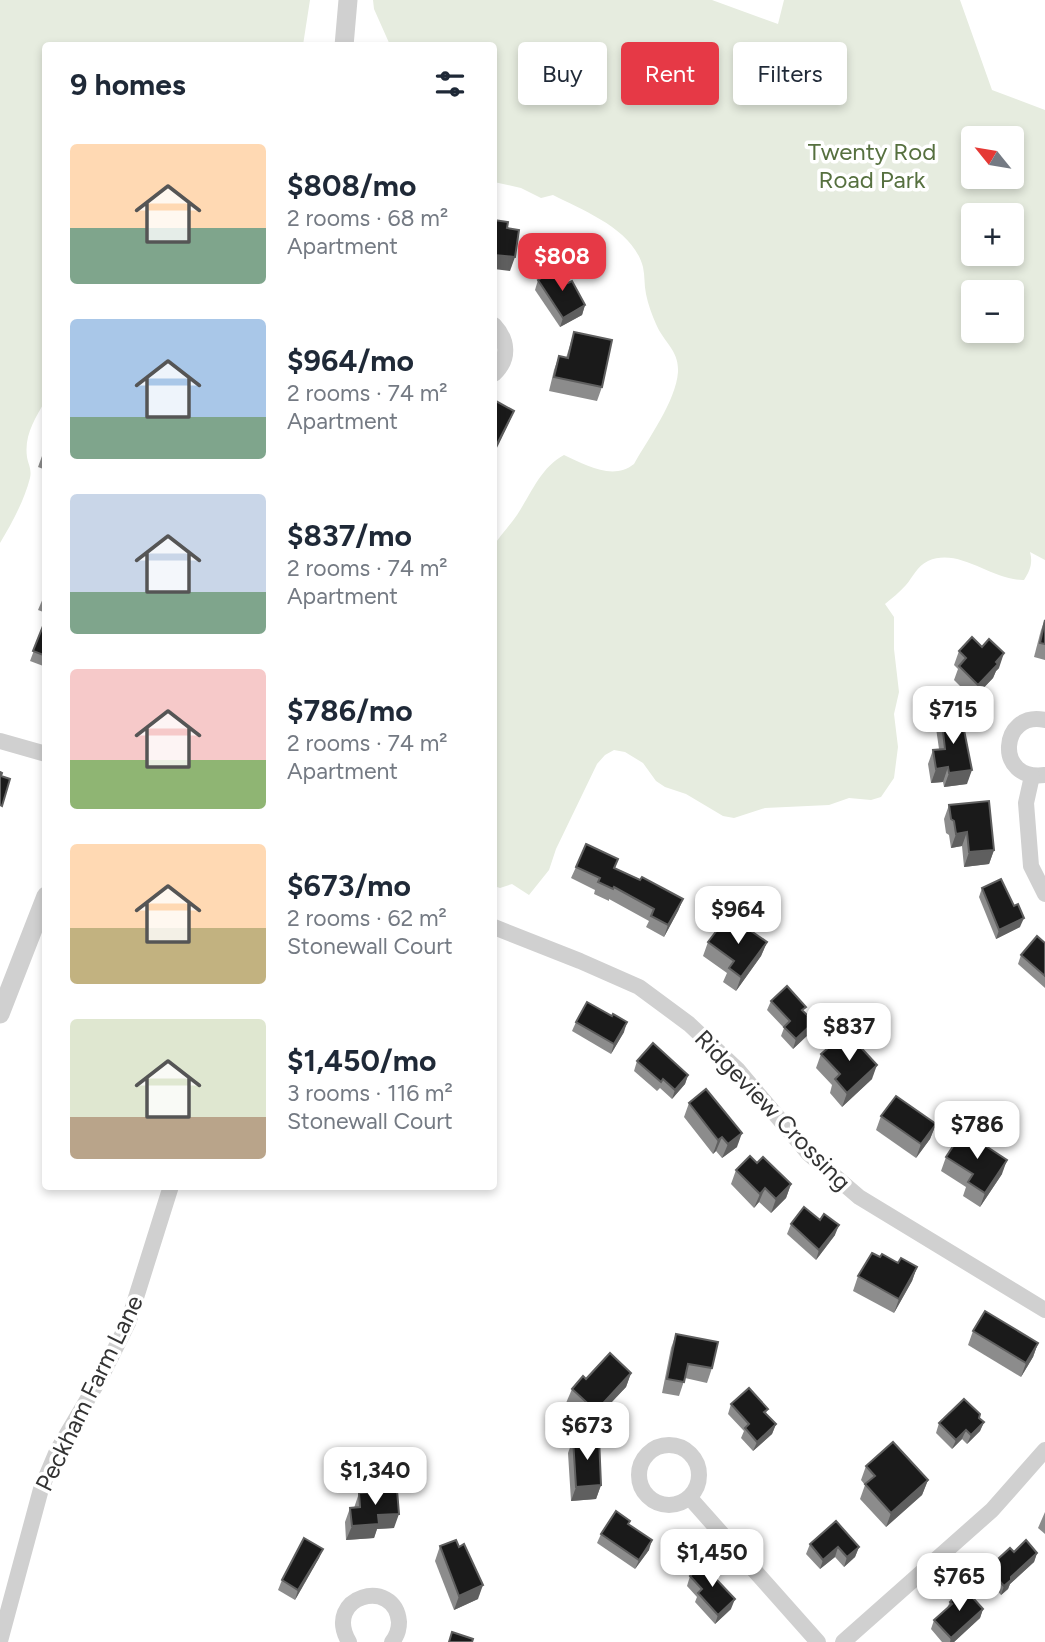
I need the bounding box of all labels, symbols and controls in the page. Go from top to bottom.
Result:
chip: Buy [518,42,607,105]
chip: Rent [621,42,719,105]
chip: Filters [733,42,847,105]
icon: filters [431,65,469,103]
text: 9 homes [70,66,186,103]
north arrow [961,126,1024,189]
map controls [961,126,1024,343]
park label: Twenty Rod Road Park [808,137,936,194]
text: $808/mo [287,167,416,204]
icon: home [126,172,210,256]
button: + [961,203,1024,266]
text: 2 rooms · 68 m² [287,204,448,232]
text: Apartment [287,232,398,260]
pin: $808 [521,233,603,293]
text: $808 [534,242,590,270]
button: − [961,280,1024,343]
text: $964/mo [287,342,414,379]
icon: home [126,347,210,431]
text: 2 rooms · 74 m² [287,379,448,407]
text: Apartment [287,407,398,435]
text: $837/mo [287,517,412,554]
icon: home [126,522,210,606]
text: 2 rooms · 74 m² [287,554,448,582]
text: Apartment [287,582,398,610]
pin: $715 [912,686,994,746]
text: $786/mo [287,692,413,729]
text: $715 [929,695,977,723]
icon: home [126,697,210,781]
text: 2 rooms · 74 m² [287,729,448,757]
text: Apartment [287,757,398,785]
text: $673/mo [287,867,411,904]
icon: home [126,872,210,956]
pin: $964 [697,886,779,946]
text: $964 [711,895,765,923]
text: 2 rooms · 62 m² [287,904,447,932]
text: Stonewall Court [287,932,453,960]
pin: $837 [808,1004,890,1063]
text: $837 [823,1012,875,1040]
street label: Ridgeview Crossing [689,1024,857,1196]
text: $1,450/mo [287,1042,436,1079]
icon: home [126,1047,210,1131]
text: 3 rooms · 116 m² [287,1079,453,1107]
pin: $786 [936,1102,1018,1161]
text: Stonewall Court [287,1107,453,1135]
text: $786 [951,1110,1003,1138]
street label: Peckham Farm Lane [29,1290,149,1496]
pin: $673 [546,1402,628,1462]
text: $673 [561,1411,613,1439]
pin: $1,340 [318,1448,432,1507]
text: $1,340 [340,1456,410,1484]
pin: $1,450 [655,1530,769,1589]
text: $1,450 [676,1538,748,1566]
pin: $765 [918,1554,1000,1613]
text: $765 [933,1562,985,1590]

